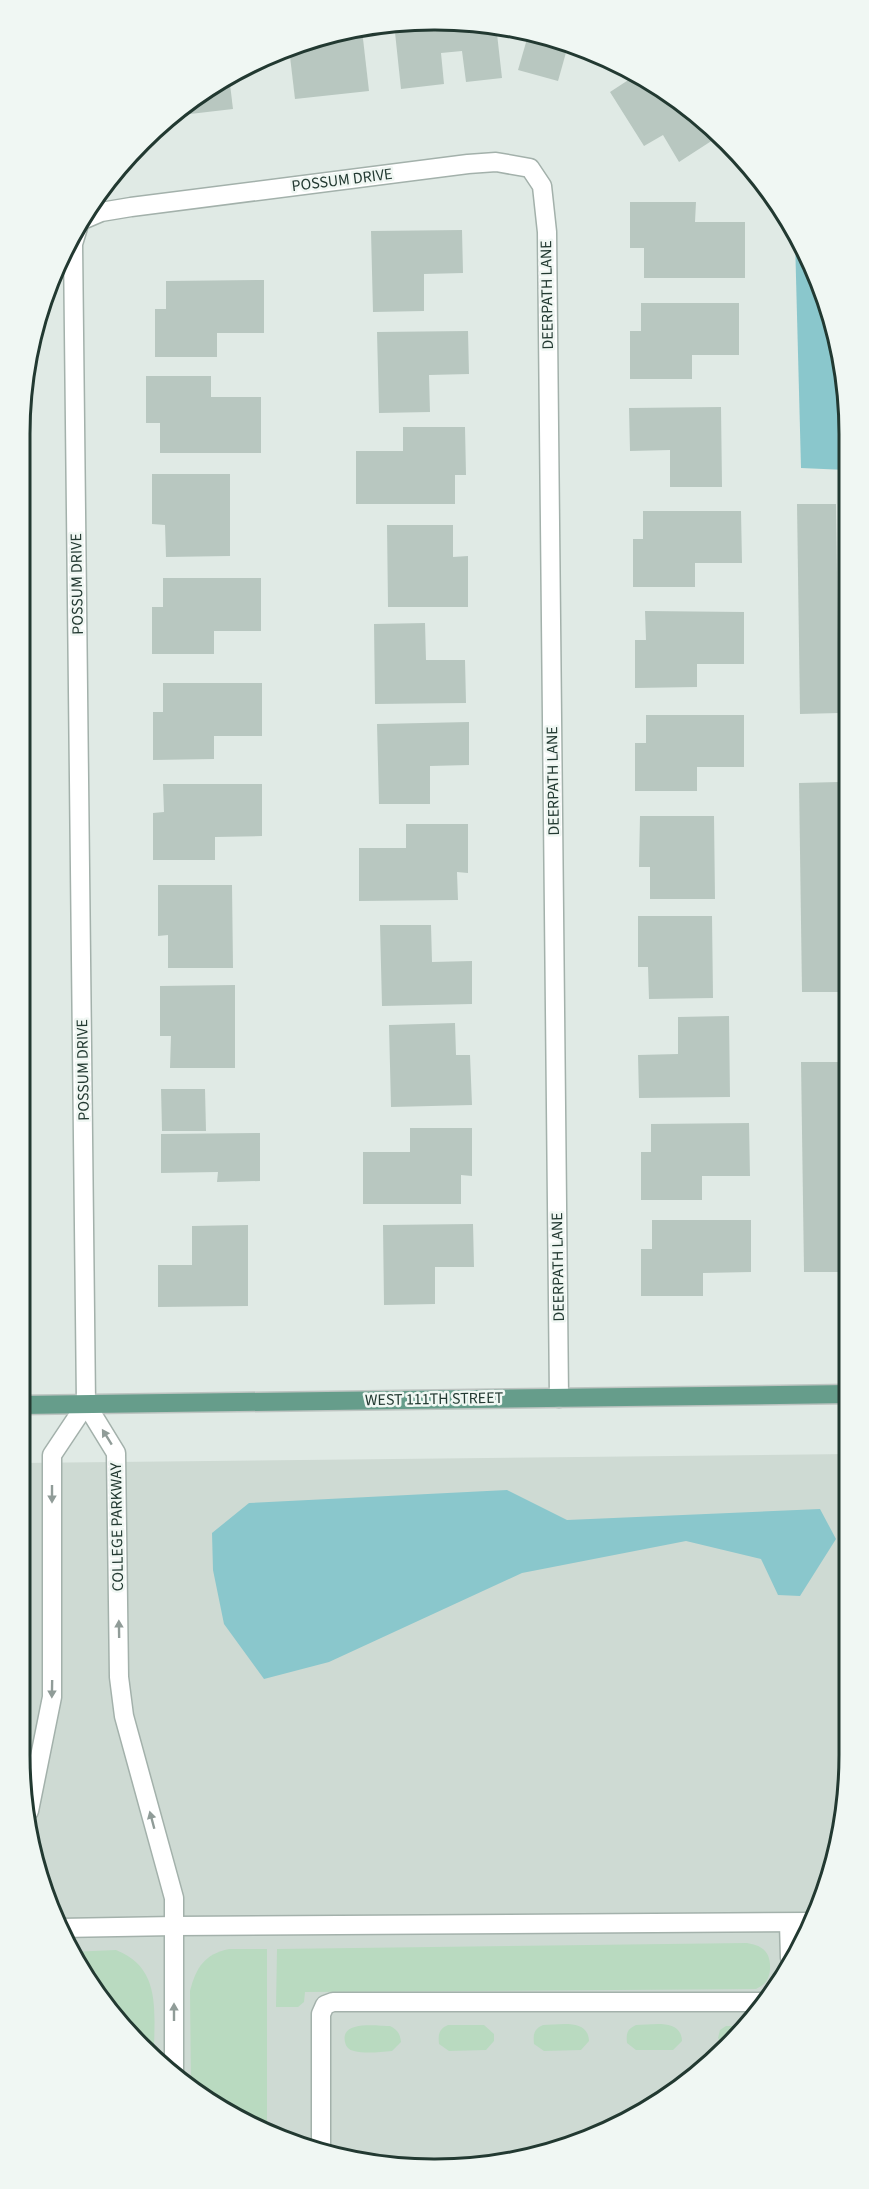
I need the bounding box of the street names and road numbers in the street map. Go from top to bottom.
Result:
street label: POSSUM DRIVE [290,163,394,197]
street label: DEERPATH LANE [535,240,559,350]
street label: POSSUM DRIVE [65,533,89,635]
street label: DEERPATH LANE [541,726,565,836]
street label: POSSUM DRIVE [71,1019,95,1121]
street label: DEERPATH LANE [546,1212,570,1322]
street label: WEST 111TH STREET [365,1387,504,1411]
street label: COLLEGE PARKWAY [105,1462,129,1592]

